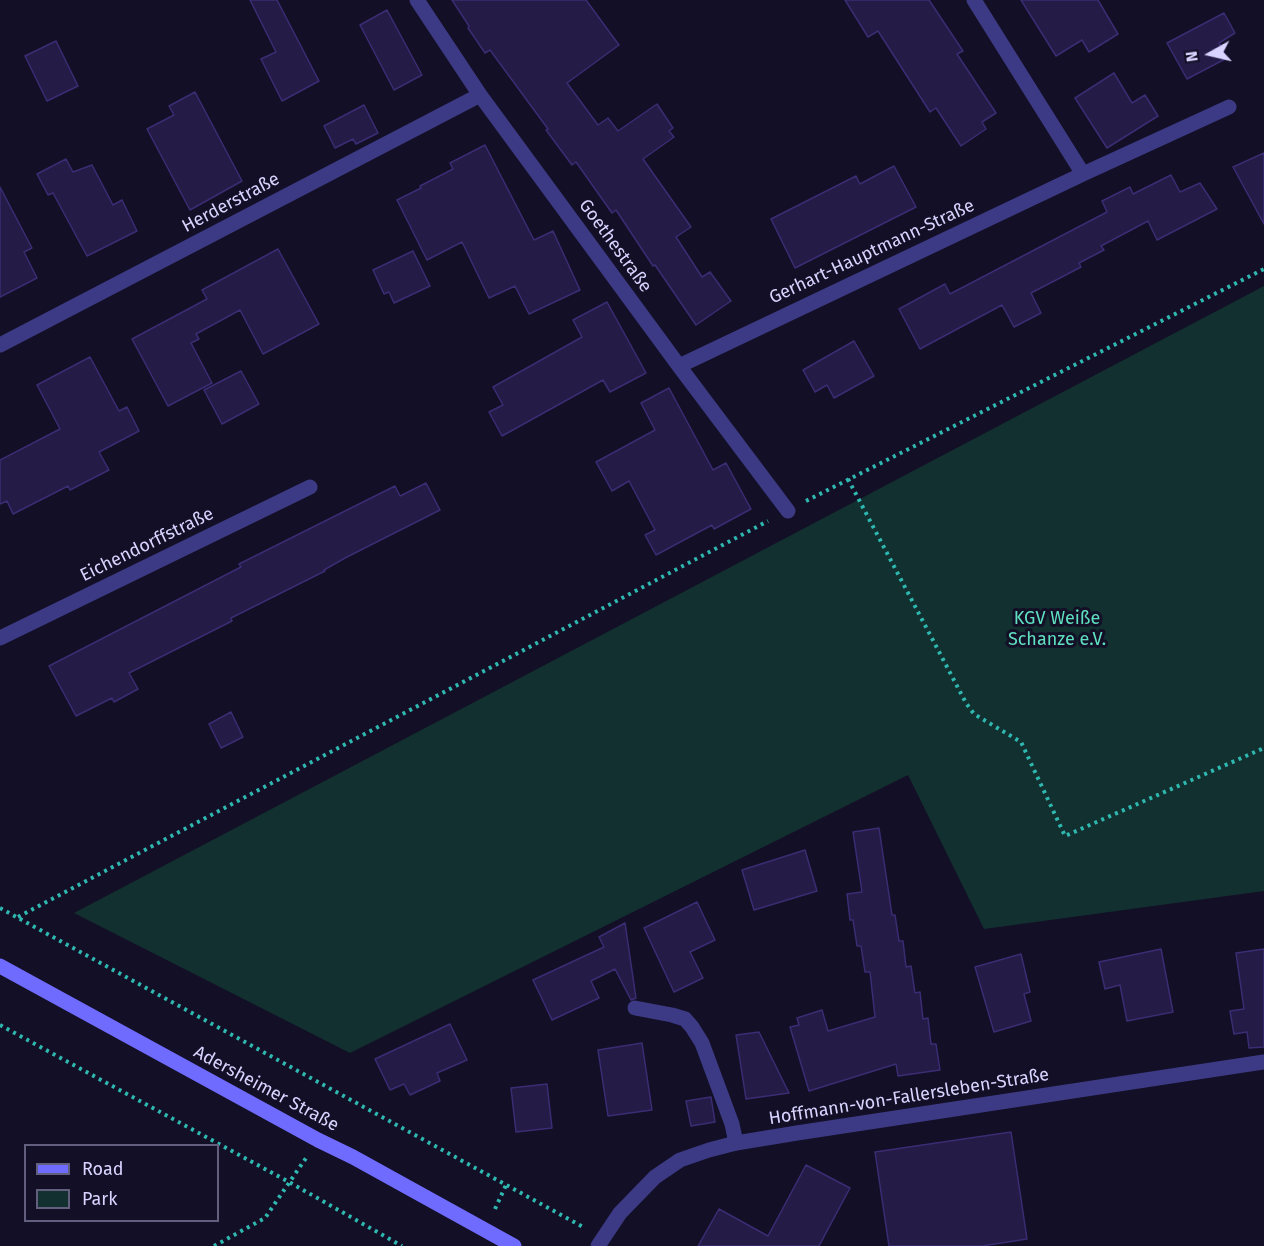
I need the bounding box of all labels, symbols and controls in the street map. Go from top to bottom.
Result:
north arrow [1180,24,1240,84]
text: N [1182,50,1202,63]
street label: Herderstraße [179,168,283,238]
street label: Goethestraße [574,195,656,297]
street label: Gerhart-Hauptmann-Straße [766,195,978,309]
street label: Eichendorffstraße [77,503,217,587]
park label: KGV Weiße Schanze e.V. [1008,608,1106,650]
street label: Adersheimer Straße [190,1042,342,1136]
street label: Hoffmann-von-Fallersleben-Straße [767,1064,1051,1130]
legend [24,1144,219,1222]
text: Road [82,1158,124,1180]
text: Park [82,1188,117,1210]

